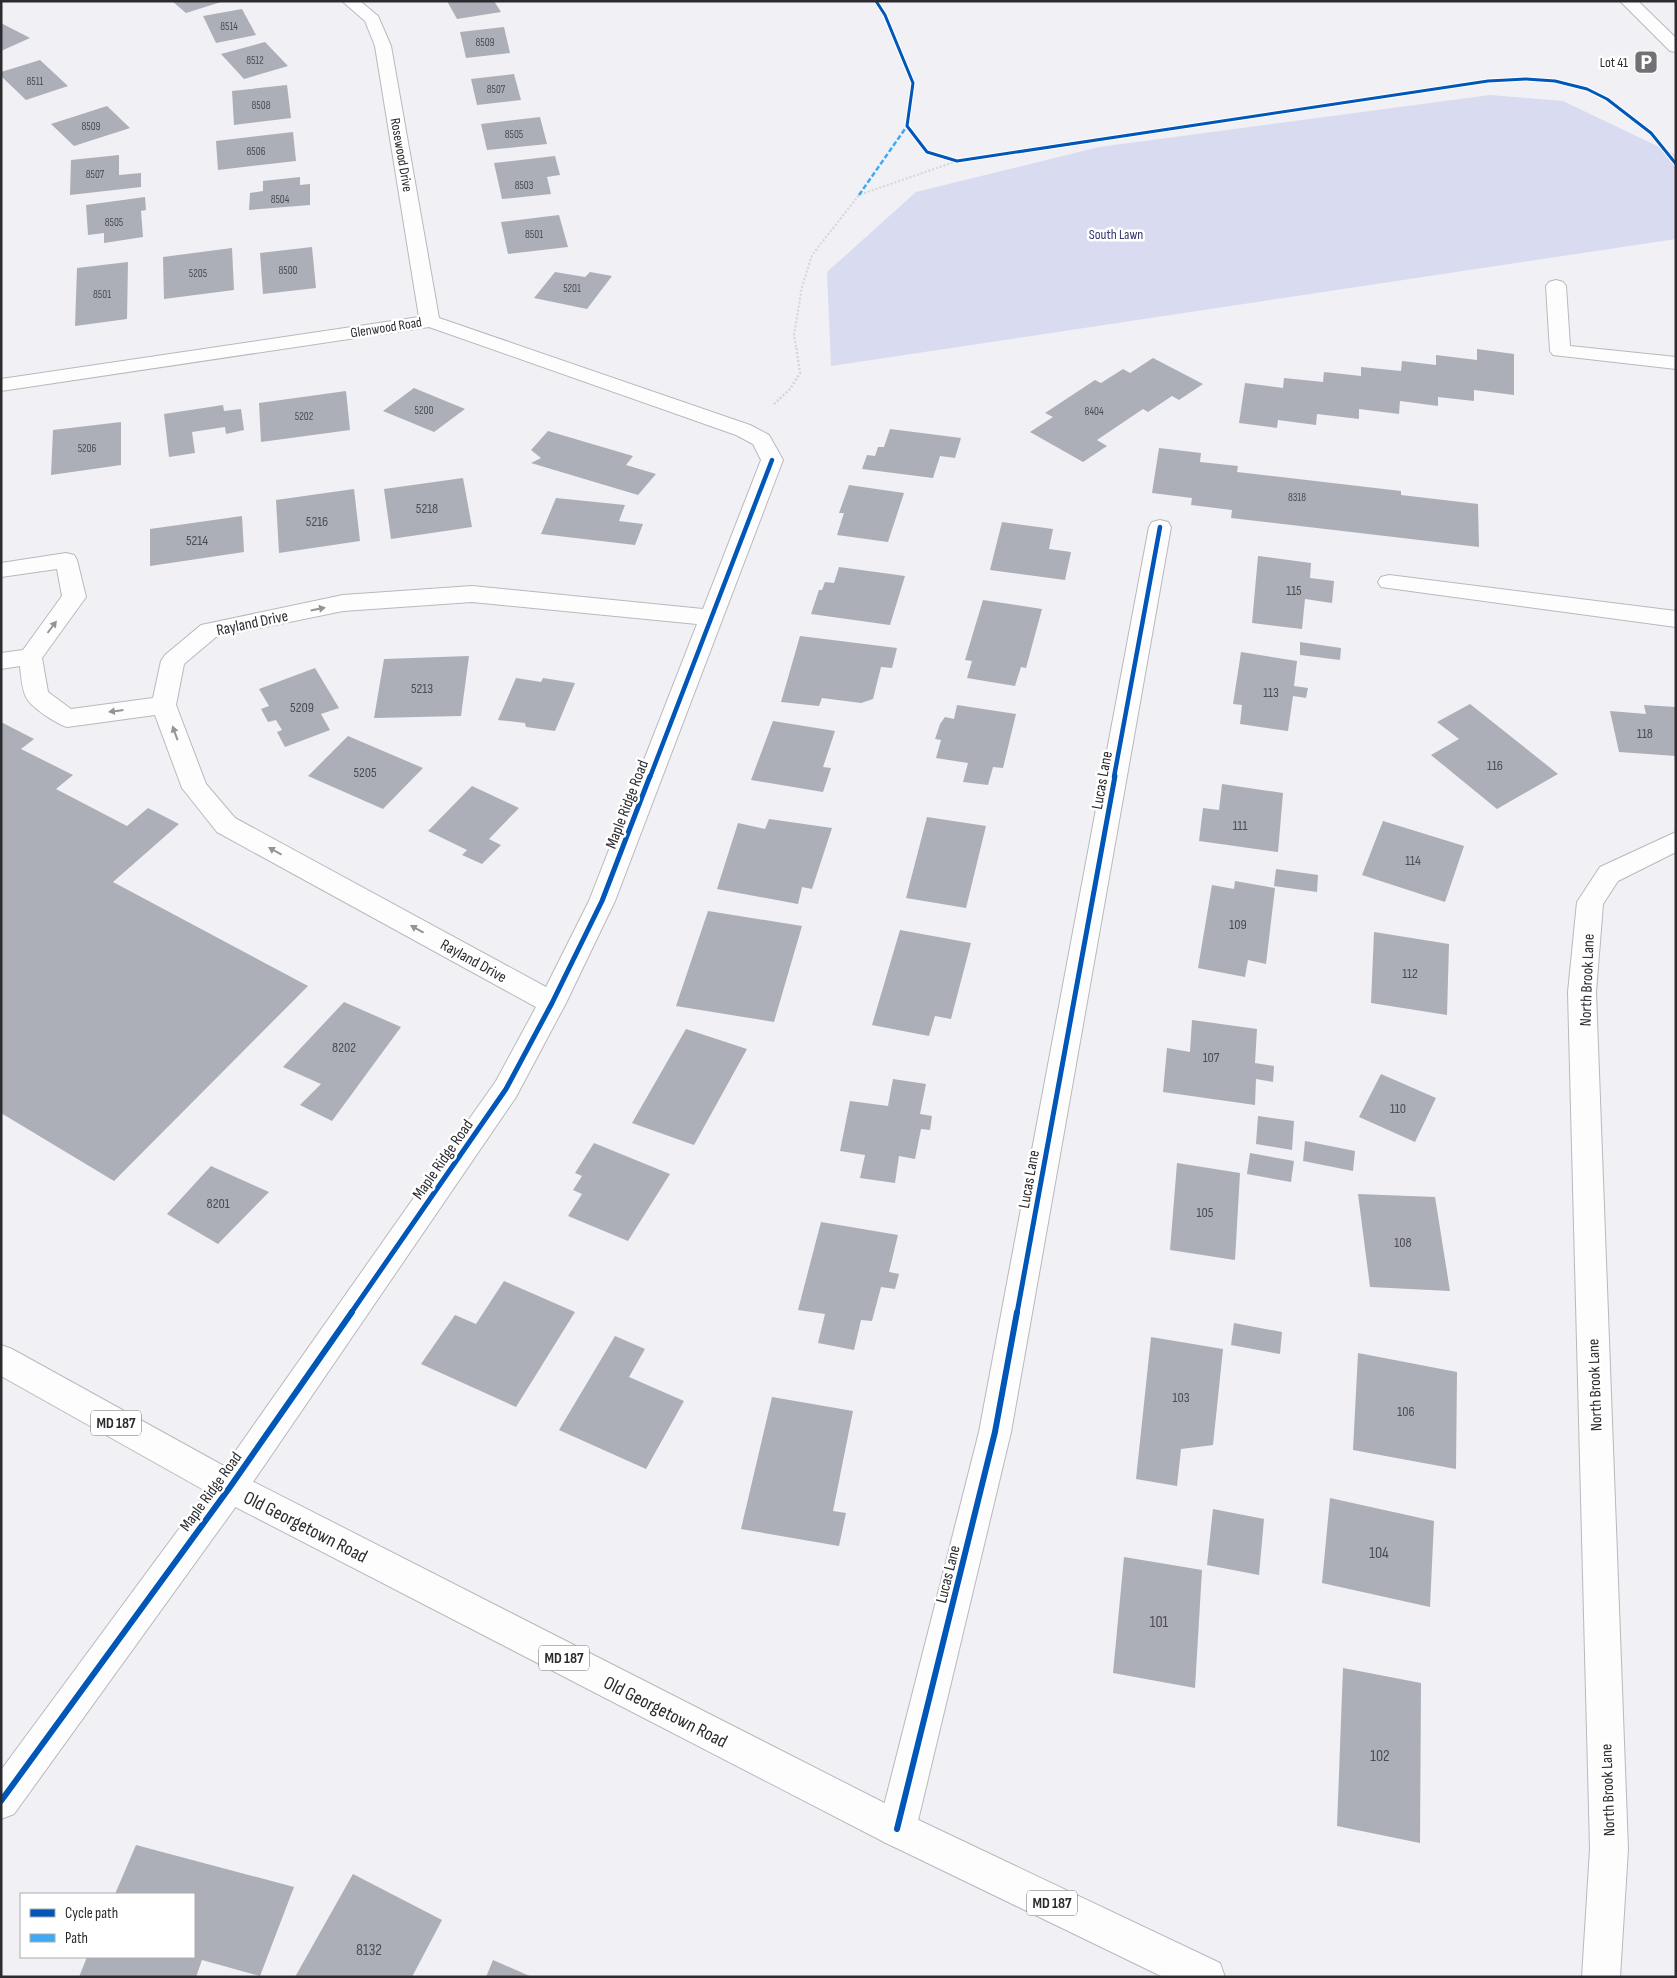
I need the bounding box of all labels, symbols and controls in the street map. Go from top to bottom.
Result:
house number: 8514 [220,20,238,33]
house number: 8509 [475,36,495,49]
parking icon: Lot 41 [1633,49,1659,75]
house number: 8512 [246,54,264,67]
place label: Lot 41 [1600,54,1628,71]
house number: 8511 [27,75,44,88]
house number: 8507 [487,83,506,96]
house number: 8508 [252,99,271,112]
street label: Rosewood Drive [387,117,416,193]
house number: 8509 [81,120,101,133]
house number: 8505 [505,128,523,141]
house number: 8506 [247,145,266,158]
house number: 8507 [86,168,105,181]
house number: 8503 [515,179,534,192]
house number: 8504 [271,193,290,206]
house number: 8505 [105,216,123,229]
park label: South Lawn [1089,226,1143,243]
house number: 8501 [525,228,543,241]
house number: 8500 [278,264,298,277]
house number: 5205 [189,267,207,280]
house number: 5201 [563,282,581,295]
house number: 8501 [93,288,111,301]
street label: Glenwood Road [349,313,423,342]
house number: 5200 [415,404,433,417]
house number: 8404 [1084,405,1104,418]
house number: 5202 [295,410,314,423]
house number: 5206 [78,442,97,455]
house number: 8318 [1288,491,1306,504]
house number: 5218 [416,500,438,517]
house number: 5216 [306,513,328,530]
house number: 5214 [186,532,208,549]
house number: 115 [1286,582,1302,599]
one-way arrow [310,604,326,612]
street label: Rayland Drive [215,607,290,640]
one-way arrow [47,620,57,634]
house number: 5213 [411,680,433,697]
house number: 113 [1263,684,1279,701]
house number: 5209 [290,699,314,716]
one-way arrow [108,708,124,716]
one-way arrow [170,725,178,740]
house number: 118 [1637,725,1653,742]
street label: Lucas Lane [1088,750,1117,811]
house number: 116 [1487,757,1503,774]
street label: Maple Ridge Road [602,758,653,851]
house number: 5205 [353,764,377,781]
house number: 111 [1233,817,1247,834]
one-way arrow [268,847,281,856]
house number: 114 [1405,852,1421,869]
house number: 109 [1229,916,1247,933]
one-way arrow [411,925,424,934]
street label: North Brook Lane [1576,933,1599,1027]
street label: Rayland Drive [437,935,510,987]
house number: 112 [1402,965,1418,982]
house number: 8202 [332,1039,356,1056]
house number: 107 [1203,1049,1220,1066]
house number: 110 [1390,1100,1406,1117]
street label: Maple Ridge Road [409,1116,478,1203]
street label: Lucas Lane [1015,1149,1044,1210]
house number: 8201 [206,1195,230,1212]
house number: 105 [1197,1204,1214,1221]
house number: 108 [1394,1234,1412,1251]
street label: North Brook Lane [1584,1338,1607,1432]
house number: 103 [1172,1389,1190,1406]
house number: 106 [1397,1403,1415,1420]
road number: MD 187 [91,1410,141,1436]
street label: Maple Ridge Road [176,1449,246,1535]
street label: Old Georgetown Road [240,1486,371,1568]
street label: Lucas Lane [932,1544,965,1605]
house number: 104 [1369,1544,1389,1563]
house number: 101 [1150,1613,1169,1632]
road number: MD 187 [539,1646,589,1670]
street label: Old Georgetown Road [600,1671,731,1753]
street label: North Brook Lane [1597,1743,1620,1837]
house number: 102 [1370,1747,1390,1766]
road number: MD 187 [1027,1890,1077,1916]
legend [20,1893,195,1958]
text: Cycle path [65,1904,118,1923]
text: Path [65,1929,88,1948]
house number: 8132 [356,1941,382,1960]

